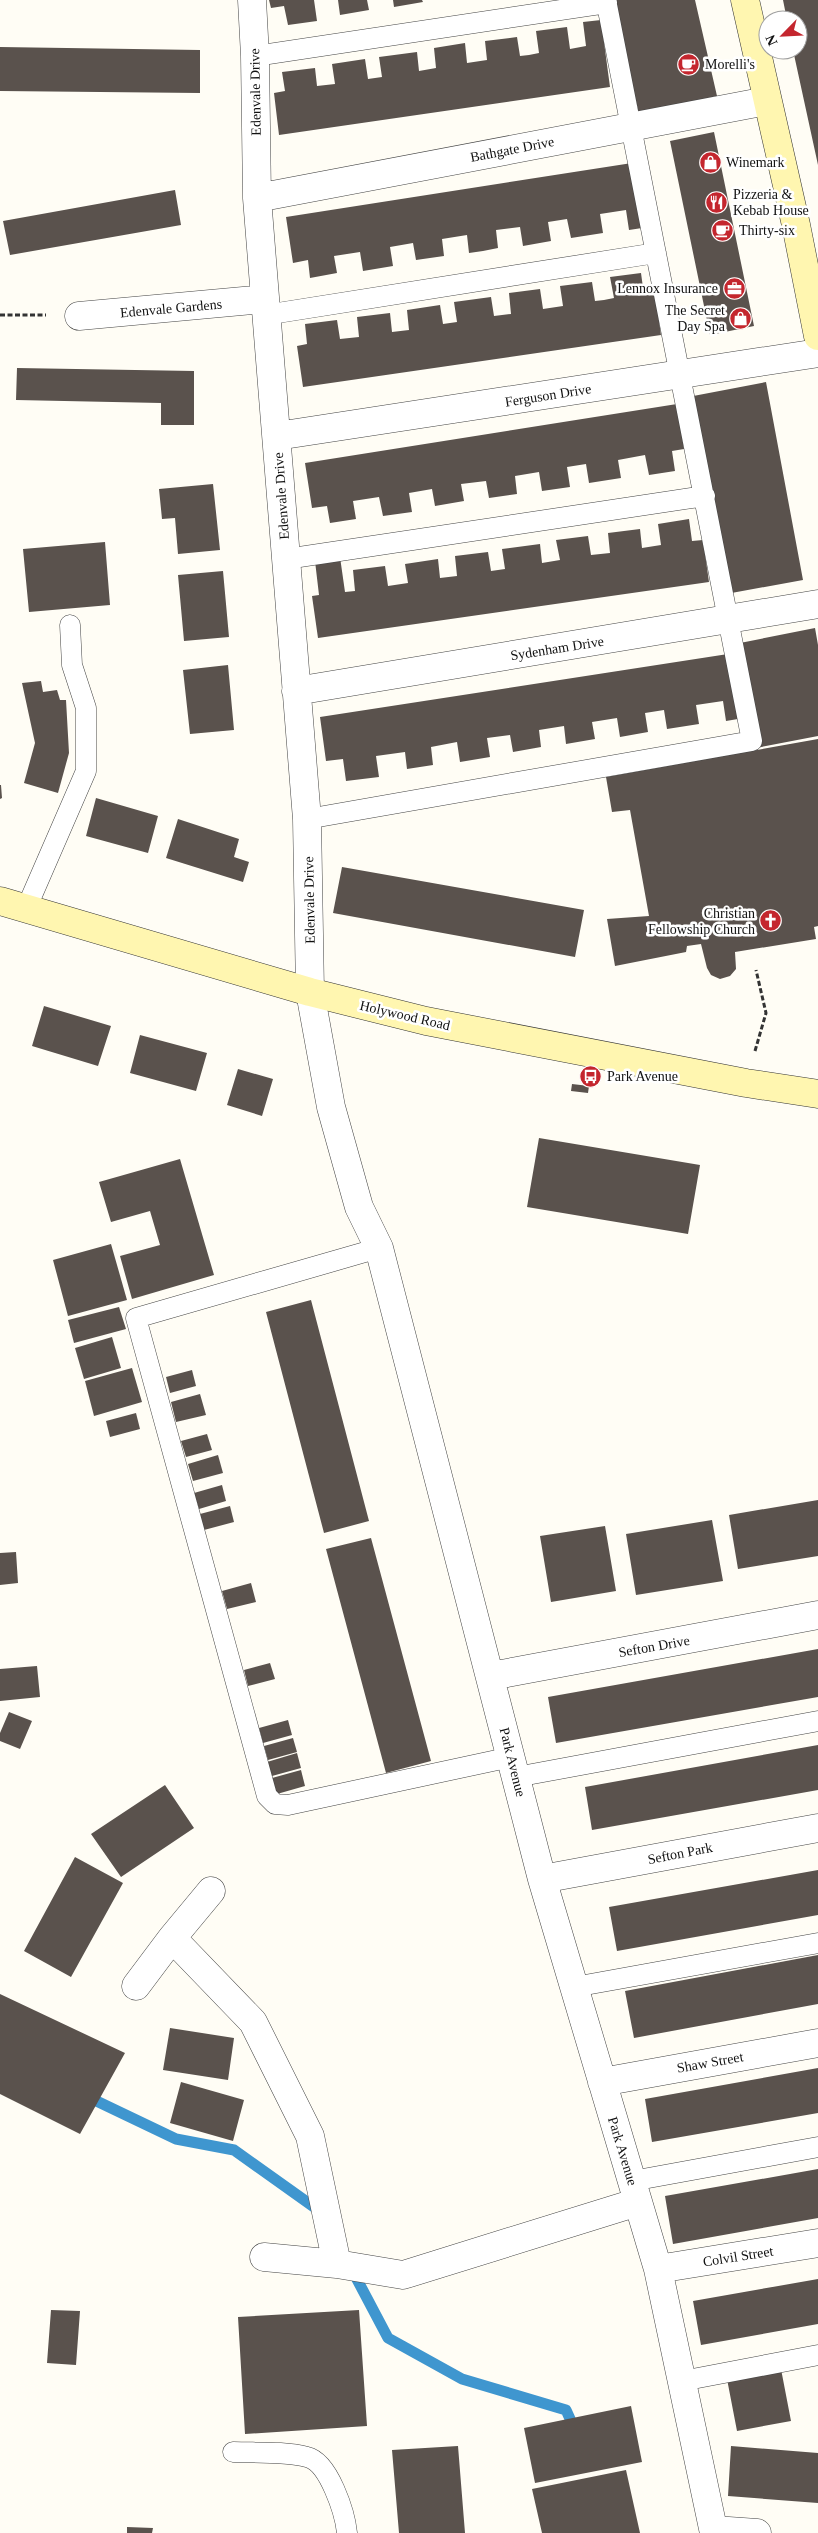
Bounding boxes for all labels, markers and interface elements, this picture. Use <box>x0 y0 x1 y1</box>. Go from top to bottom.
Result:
north arrow <box>758 10 808 60</box>
text: N <box>763 32 780 48</box>
street label: Edenvale Drive <box>247 48 264 136</box>
cafe icon: Morelli's <box>677 52 701 76</box>
place label: Morelli's <box>705 57 755 72</box>
street label: Bathgate Drive <box>469 134 555 165</box>
shop icon: Winemark <box>698 150 722 174</box>
place label: Winemark <box>726 155 785 170</box>
place label: Pizzeria & Kebab House <box>733 187 809 218</box>
restaurant icon: Pizzeria & Kebab House <box>705 190 729 214</box>
cafe icon: Thirty-six <box>711 218 735 242</box>
place label: Thirty-six <box>739 223 795 238</box>
office icon: Lennox Insurance <box>722 276 746 300</box>
place label: Lennox Insurance <box>617 281 718 296</box>
street label: Edenvale Gardens <box>119 297 223 320</box>
place label: The Secret Day Spa <box>665 303 726 334</box>
shop icon: The Secret Day Spa <box>729 306 753 330</box>
street label: Ferguson Drive <box>504 381 592 410</box>
street label: Edenvale Drive <box>271 452 292 540</box>
street label: Sydenham Drive <box>509 634 605 663</box>
street label: Edenvale Drive <box>301 856 318 944</box>
place label: Christian Fellowship Church <box>648 906 755 937</box>
church icon: Christian Fellowship Church <box>759 909 783 933</box>
street label: Holywood Road <box>358 998 451 1033</box>
bus stop icon: Park Avenue <box>579 1064 603 1088</box>
place label: Park Avenue <box>607 1069 678 1084</box>
street label: Sefton Drive <box>617 1633 691 1660</box>
street label: Park Avenue <box>497 1726 528 1798</box>
street label: Sefton Park <box>646 1840 714 1867</box>
street label: Shaw Street <box>676 2049 745 2076</box>
street label: Park Avenue <box>605 2115 640 2187</box>
street label: Colvil Street <box>702 2244 774 2269</box>

